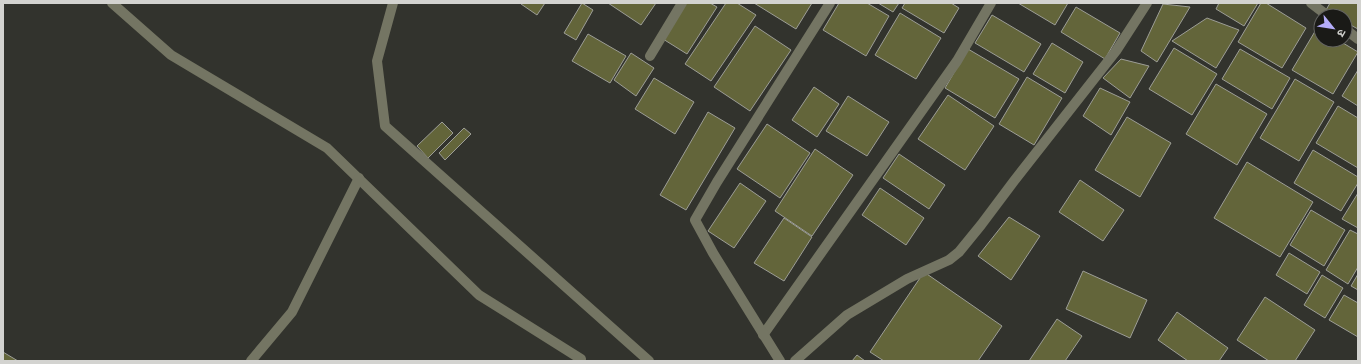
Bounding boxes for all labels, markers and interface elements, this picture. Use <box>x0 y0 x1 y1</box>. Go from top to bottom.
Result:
north arrow <box>1313 8 1353 48</box>
text: उ <box>1334 27 1348 39</box>

